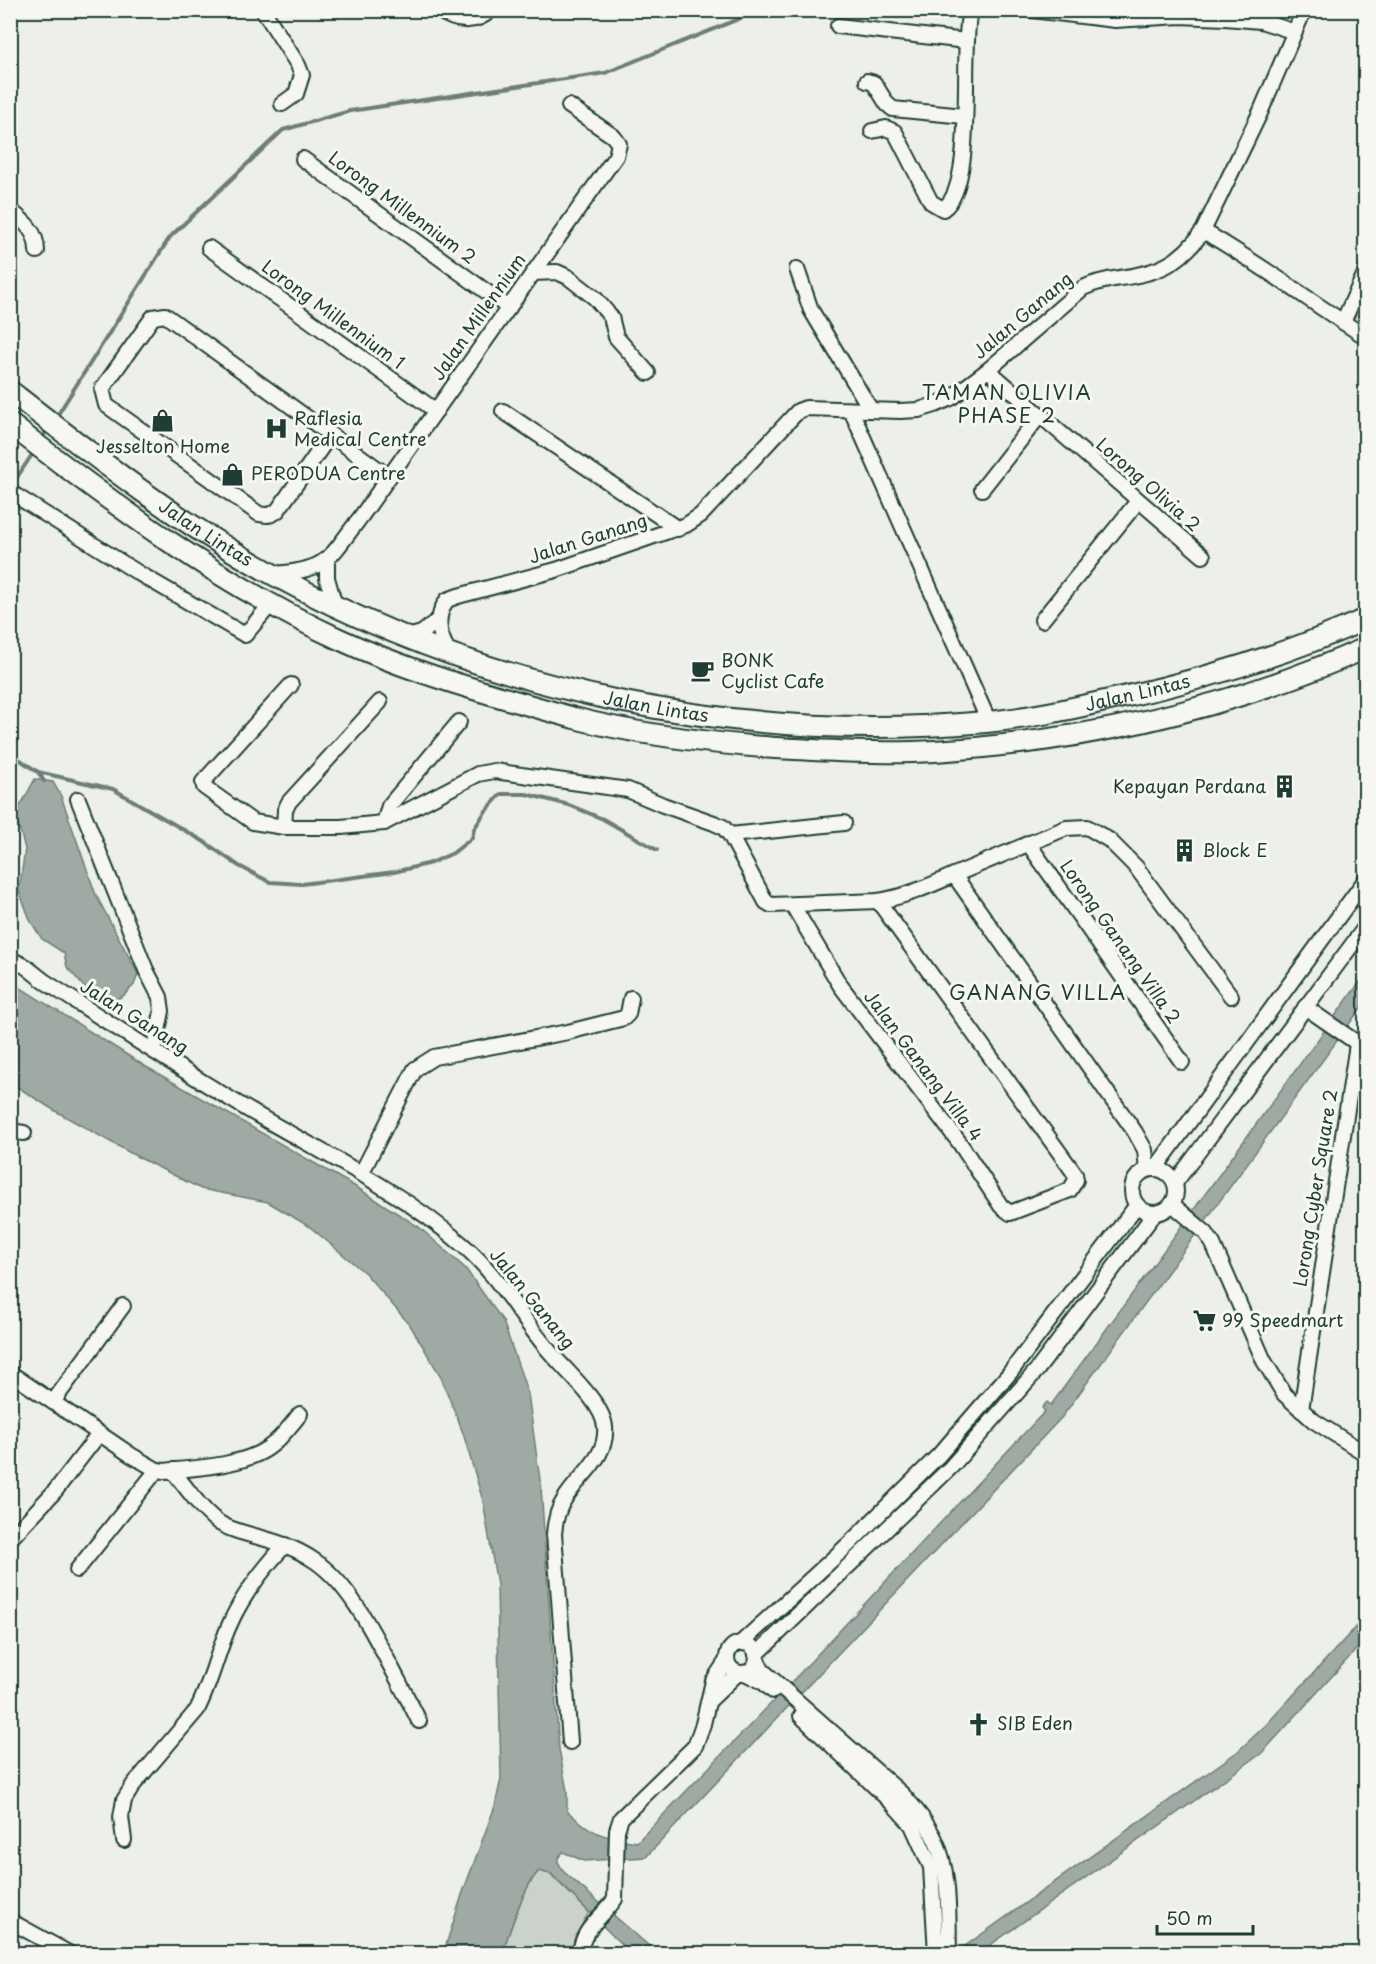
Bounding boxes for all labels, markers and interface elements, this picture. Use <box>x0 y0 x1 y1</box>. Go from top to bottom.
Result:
street label: Lorong Millennium 2 <box>323 144 482 270</box>
street label: Jalan Millennium <box>424 247 532 385</box>
street label: Lorong Millennium 1 <box>257 253 411 375</box>
street label: Jalan Ganang <box>966 265 1078 365</box>
district label: TAMAN OLIVIA PHASE 2 <box>922 377 1092 430</box>
place label: Raflesia Medical Centre <box>294 404 427 452</box>
shop icon: Jesselton Home <box>150 408 176 434</box>
hospital icon: Raflesia Medical Centre <box>263 416 289 442</box>
street label: Lorong Olivia 2 <box>1091 431 1207 537</box>
place label: Jesselton Home <box>96 432 230 459</box>
place label: PERODUA Centre <box>251 459 405 486</box>
shop icon: PERODUA Centre <box>220 461 246 487</box>
street label: Jalan Lintas <box>154 492 258 572</box>
street label: Jalan Ganang <box>525 506 650 569</box>
place label: BONK Cyclist Cafe <box>721 646 824 694</box>
cafe icon: BONK Cyclist Cafe <box>690 658 716 684</box>
street label: Jalan Lintas <box>1082 666 1193 717</box>
street label: Jalan Lintas <box>601 683 710 728</box>
place label: Kepayan Perdana <box>1113 772 1266 799</box>
building icon: Kepayan Perdana <box>1271 774 1297 800</box>
place label: Block E <box>1202 836 1267 863</box>
building icon: Block E <box>1171 838 1197 864</box>
street label: Lorong Ganang Villa 2 <box>1054 854 1188 1029</box>
street label: Jalan Ganang <box>75 972 194 1060</box>
district label: GANANG VILLA <box>949 977 1127 1007</box>
street label: Jalan Ganang Villa 4 <box>858 984 990 1146</box>
street label: Lorong Cyber Square 2 <box>1286 1087 1343 1288</box>
street label: Jalan Ganang <box>484 1242 582 1354</box>
place label: 99 Speedmart <box>1222 1306 1343 1333</box>
supermarket icon: 99 Speedmart <box>1191 1308 1217 1334</box>
place label: SIB Eden <box>997 1709 1073 1736</box>
church icon: SIB Eden <box>966 1711 992 1737</box>
scale bar <box>1157 1898 1253 1936</box>
text: 50 m <box>1166 1904 1213 1931</box>

